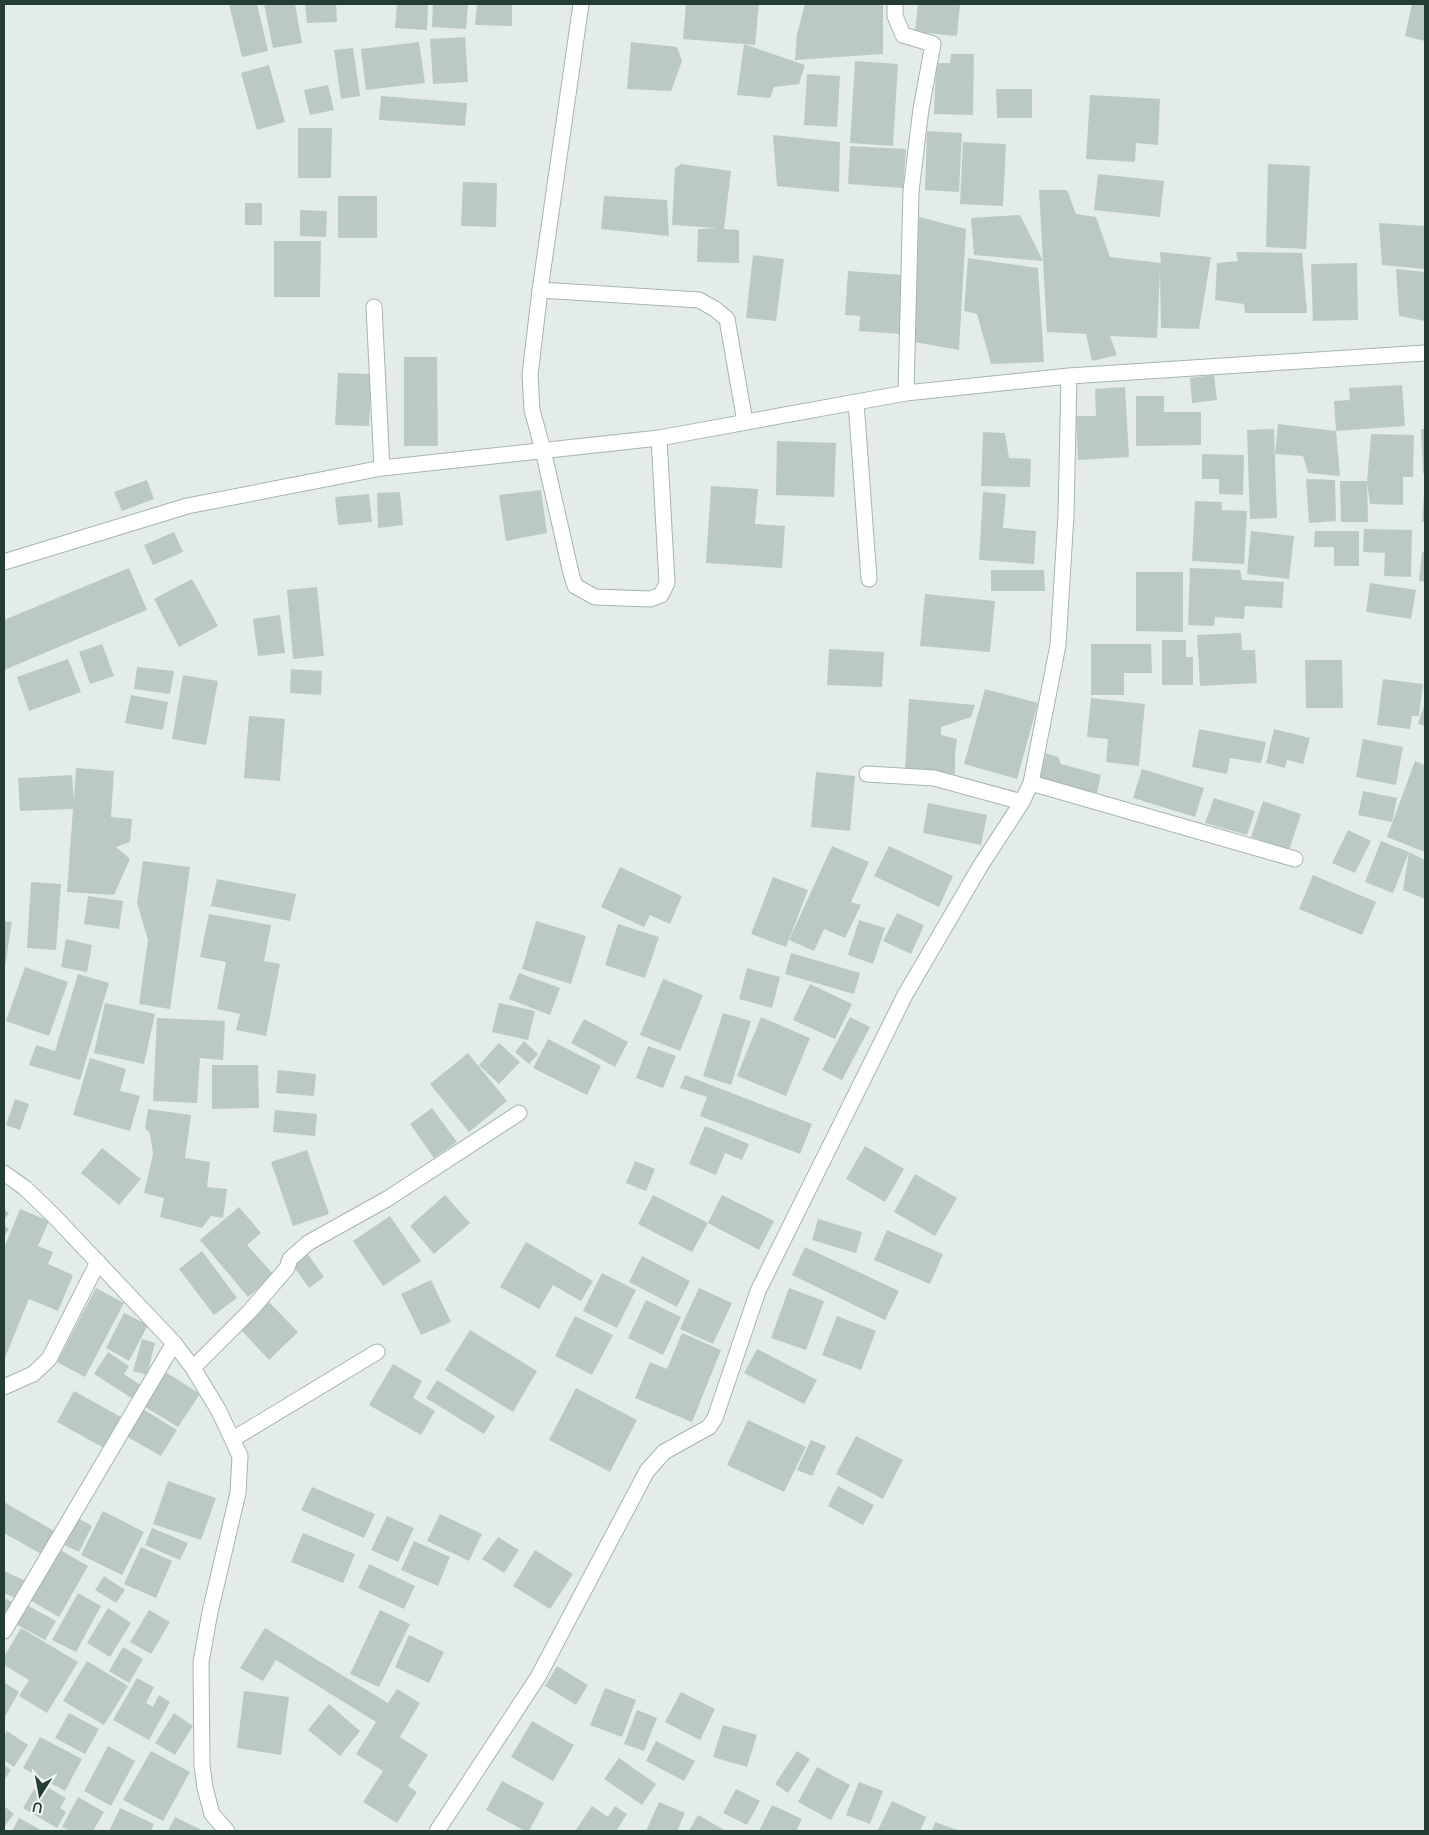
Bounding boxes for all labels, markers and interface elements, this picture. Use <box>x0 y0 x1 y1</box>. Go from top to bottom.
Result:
north arrow <box>15 1770 65 1820</box>
text: U <box>31 1798 44 1818</box>

